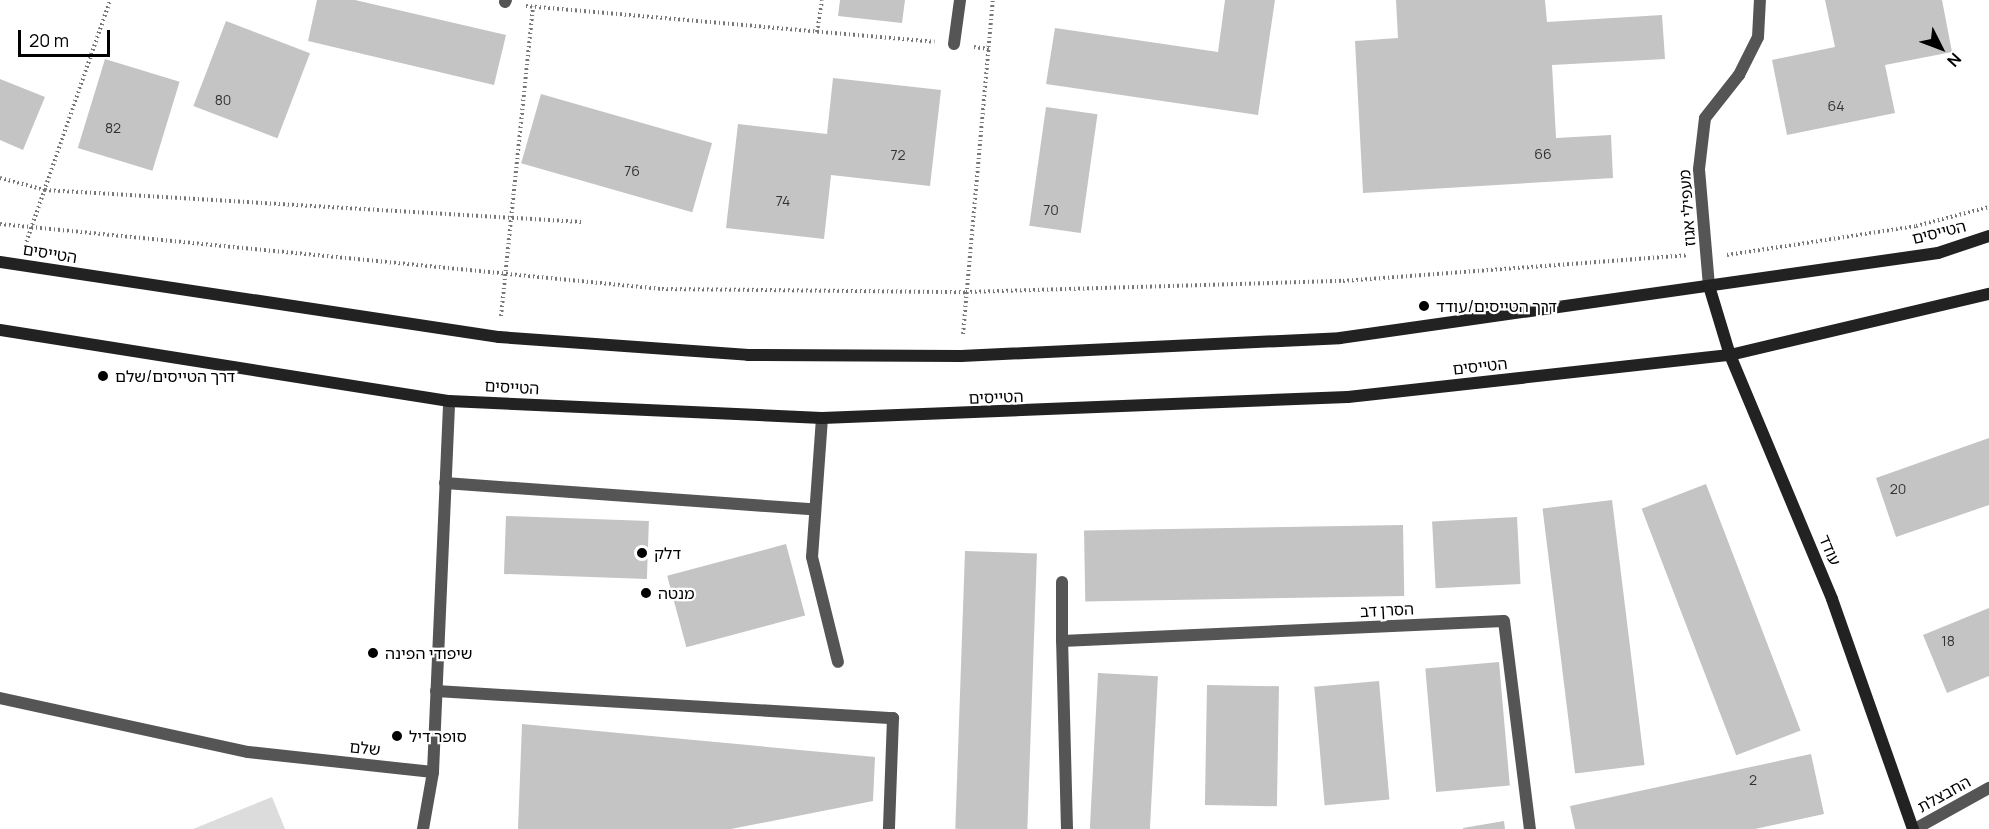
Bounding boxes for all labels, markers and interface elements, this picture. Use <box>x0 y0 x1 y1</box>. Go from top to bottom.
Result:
scale bar <box>21 18 112 56</box>
north arrow <box>1911 18 1971 78</box>
text: 20 m <box>29 28 69 52</box>
text: N <box>1942 48 1966 72</box>
house number: 80 <box>215 92 231 108</box>
house number: 64 <box>1828 98 1844 114</box>
house number: 82 <box>105 120 121 136</box>
house number: 66 <box>1534 146 1552 162</box>
house number: 72 <box>890 147 906 163</box>
house number: 76 <box>624 163 640 179</box>
street label: מעפילי אגוז <box>1675 169 1699 247</box>
house number: 74 <box>776 193 790 209</box>
house number: 70 <box>1043 202 1059 218</box>
street label: הטייסים <box>1910 216 1968 248</box>
street label: הטייסים <box>21 239 79 267</box>
place label: דרך הטייסים/עודד <box>1436 296 1557 316</box>
marker: דרך הטייסים/עודד <box>1417 299 1431 313</box>
street label: הטייסים <box>1452 354 1508 378</box>
place label: דרך הטייסים/שלם <box>115 366 235 386</box>
marker: דרך הטייסים/שלם <box>96 369 110 383</box>
street label: הטייסים <box>484 376 540 398</box>
street label: הטייסים <box>968 386 1024 408</box>
house number: 20 <box>1890 481 1906 497</box>
street label: עודד <box>1815 532 1845 568</box>
place label: דלק <box>654 543 681 563</box>
marker: דלק <box>635 546 649 560</box>
place label: מנטה <box>658 583 695 603</box>
marker: מנטה <box>639 586 653 600</box>
street label: הסרן דב <box>1359 599 1415 621</box>
house number: 18 <box>1941 633 1955 649</box>
place label: שיפודי הפינה <box>385 643 473 663</box>
marker: שיפודי הפינה <box>366 646 380 660</box>
place label: סופר דיל <box>409 726 467 746</box>
marker: סופר דיל <box>390 729 404 743</box>
street label: שלם <box>349 737 381 759</box>
house number: 2 <box>1749 772 1757 788</box>
street label: החבצלת <box>1914 772 1974 816</box>

